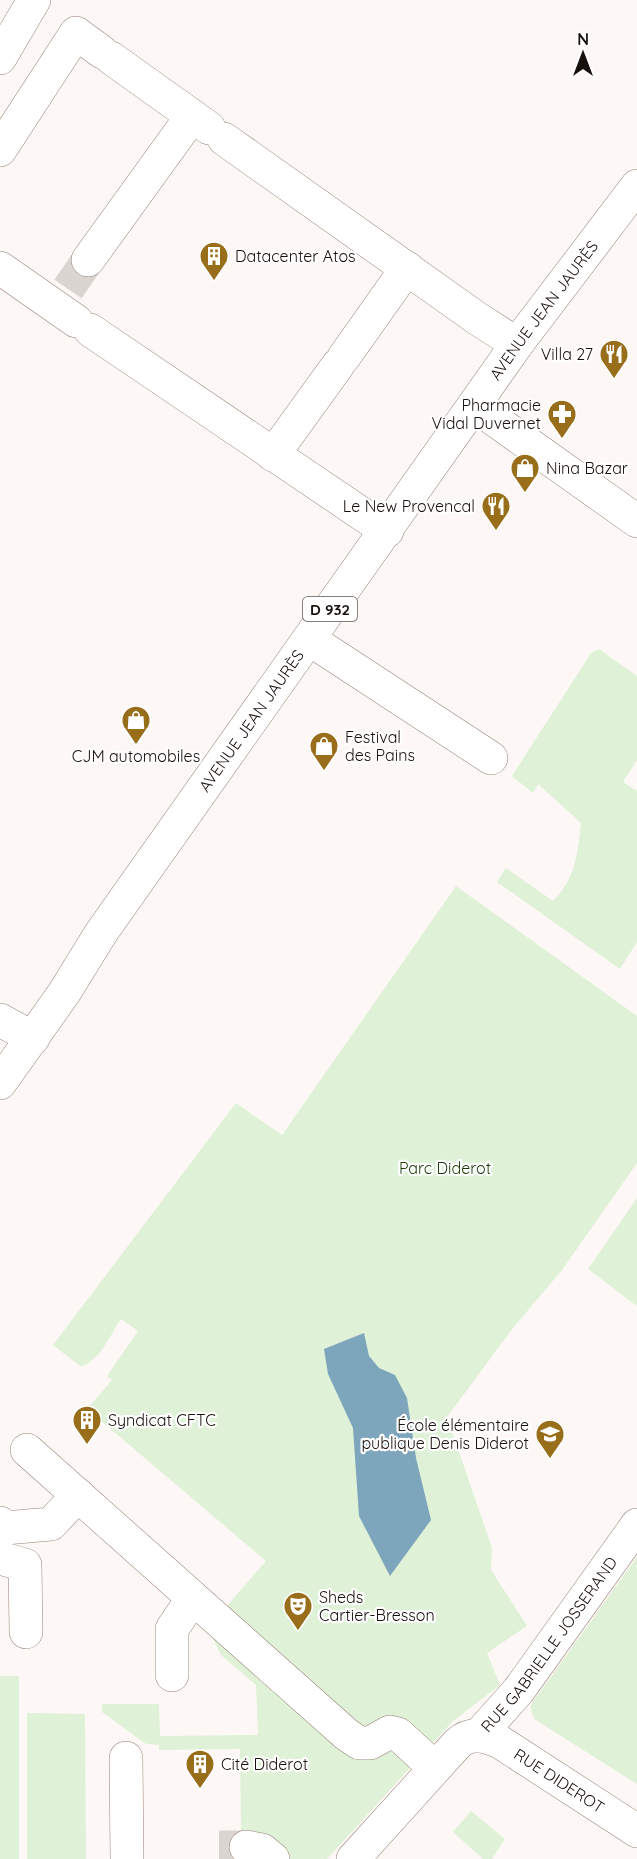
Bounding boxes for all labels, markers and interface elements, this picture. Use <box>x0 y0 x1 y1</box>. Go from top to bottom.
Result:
north arrow <box>553 24 613 84</box>
text: N <box>577 29 589 49</box>
street label: AVENUE JEAN JAURÈS <box>485 236 602 384</box>
building icon: Datacenter Atos <box>198 240 230 282</box>
place label: Datacenter Atos <box>235 246 356 266</box>
restaurant icon: Villa 27 <box>598 338 630 380</box>
place label: Villa 27 <box>541 344 593 364</box>
place label: Pharmacie Vidal Duvernet <box>432 395 541 433</box>
pharmacy icon: Pharmacie Vidal Duvernet <box>546 398 578 440</box>
shop icon: Nina Bazar <box>509 452 541 494</box>
place label: Nina Bazar <box>546 458 628 478</box>
restaurant icon: Le New Provencal <box>480 490 512 532</box>
place label: Le New Provencal <box>343 496 475 516</box>
road number: D 932 <box>303 597 357 621</box>
street label: AVENUE JEAN JAURÈS <box>194 646 308 795</box>
shop icon: CJM automobiles <box>120 704 152 746</box>
place label: Festival des Pains <box>345 727 415 765</box>
shop icon: Festival des Pains <box>308 730 340 772</box>
place label: CJM automobiles <box>72 746 200 766</box>
park label: Parc Diderot <box>399 1158 491 1178</box>
building icon: Syndicat CFTC <box>71 1404 103 1446</box>
place label: Syndicat CFTC <box>108 1410 216 1430</box>
place label: École élémentaire publique Denis Diderot <box>361 1415 529 1453</box>
school or university icon: École élémentaire publique Denis Diderot <box>534 1418 566 1460</box>
street label: RUE GABRIELLE JOSSERAND <box>476 1553 621 1736</box>
place label: Sheds Cartier-Bresson <box>319 1587 435 1625</box>
theatre icon: Sheds Cartier-Bresson <box>282 1590 314 1632</box>
street label: RUE DIDEROT <box>510 1744 609 1817</box>
building icon: Cité Diderot <box>184 1748 216 1790</box>
place label: Cité Diderot <box>221 1754 308 1774</box>

